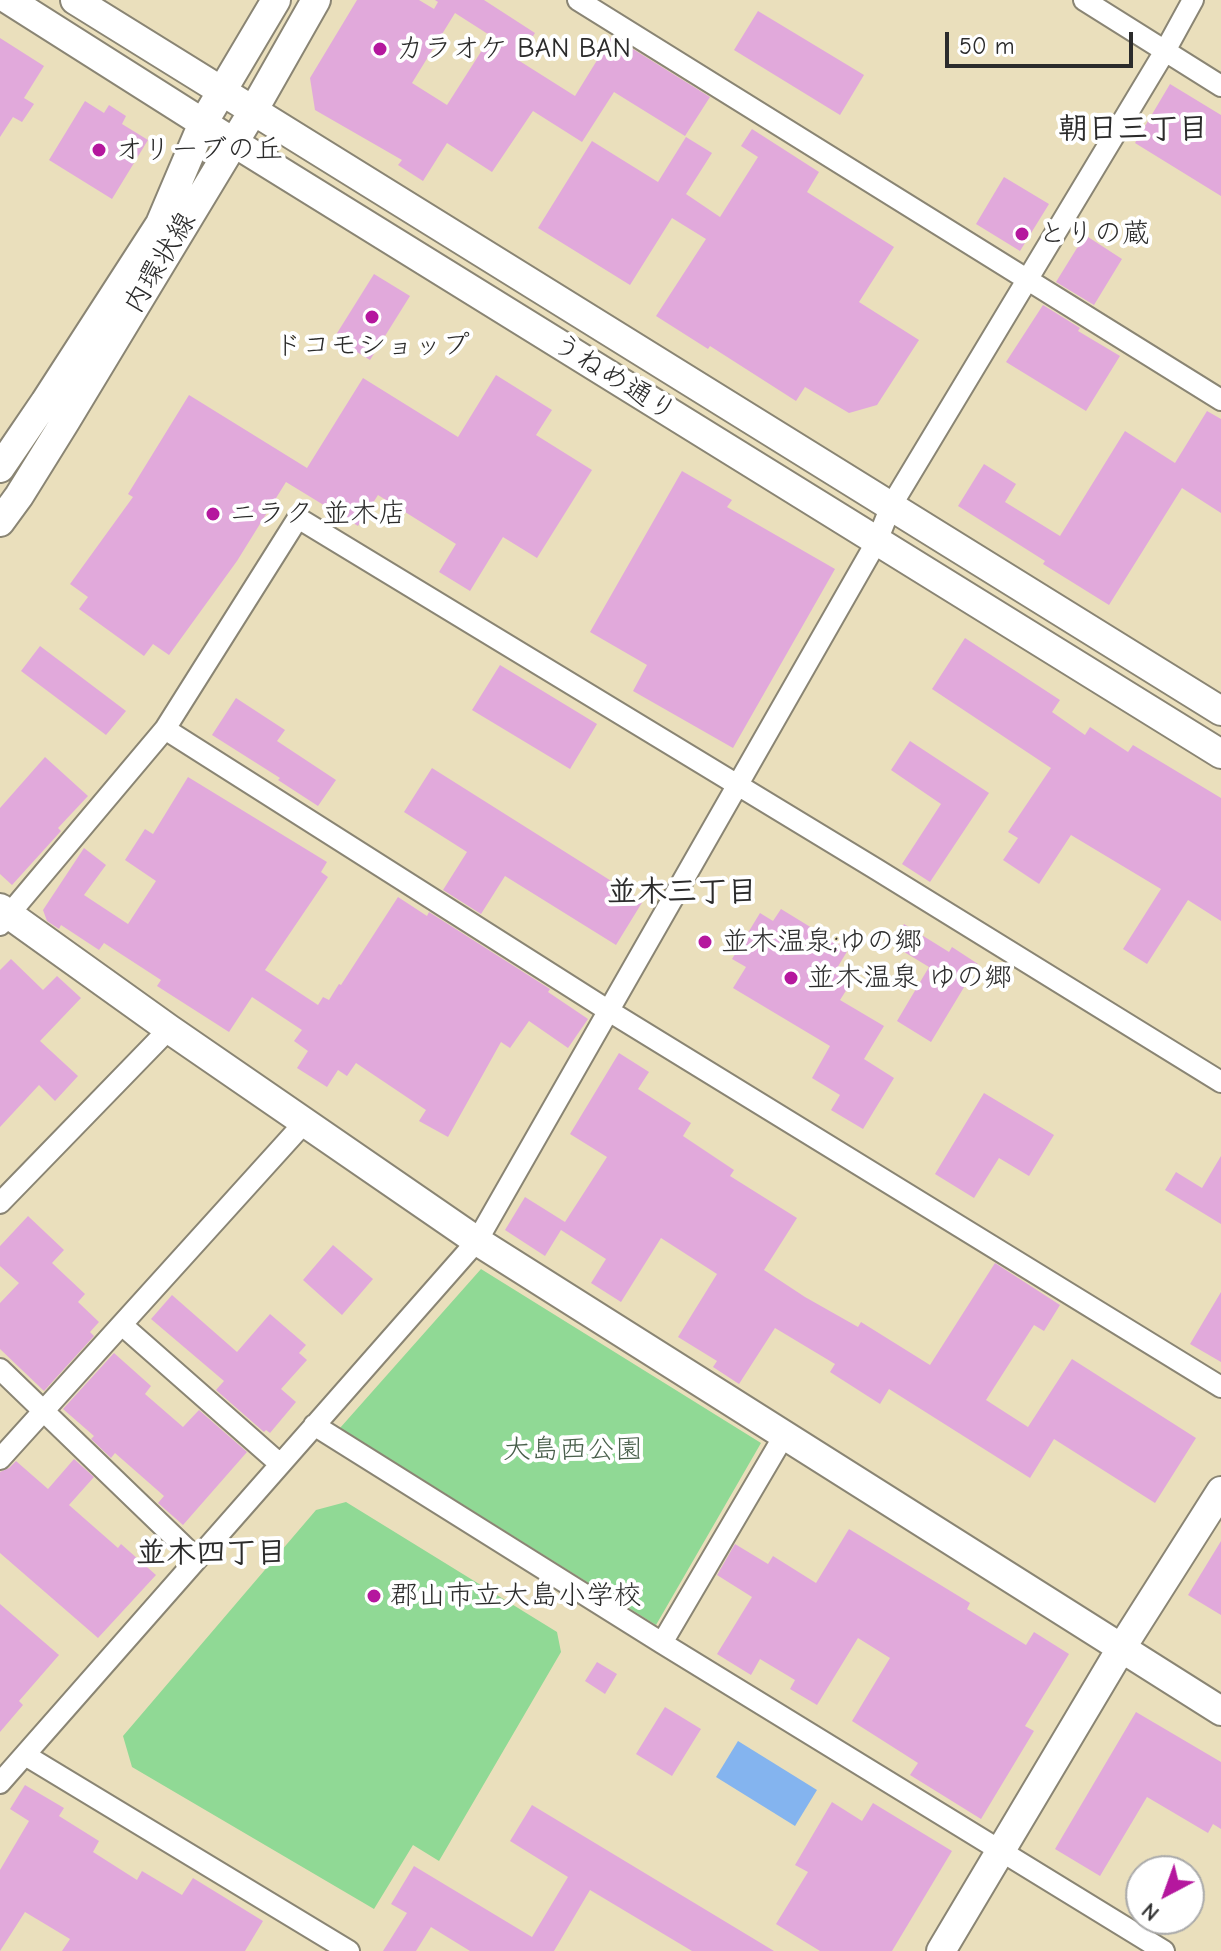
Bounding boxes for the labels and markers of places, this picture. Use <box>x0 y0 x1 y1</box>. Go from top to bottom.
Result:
place label: カラオケ BAN BAN <box>396 32 631 66</box>
marker: カラオケ BAN BAN <box>371 40 389 58</box>
place label: オリーブの丘 <box>115 133 283 167</box>
marker: オリーブの丘 <box>90 141 108 159</box>
place label: とりの蔵 <box>1038 217 1150 251</box>
marker: とりの蔵 <box>1013 225 1031 243</box>
marker: ドコモショップ <box>363 308 381 326</box>
place label: ドコモショップ <box>274 329 470 363</box>
place label: ニラク 並木店 <box>229 497 406 531</box>
marker: ニラク 並木店 <box>204 505 222 523</box>
place label: 並木温泉;ゆの郷 <box>721 925 923 959</box>
marker: 並木温泉;ゆの郷 <box>696 933 714 951</box>
place label: 並木温泉 ゆの郷 <box>807 961 1012 995</box>
marker: 並木温泉 ゆの郷 <box>782 969 800 987</box>
place label: 郡山市立大島小学校 <box>390 1579 642 1613</box>
marker: 郡山市立大島小学校 <box>365 1587 383 1605</box>

